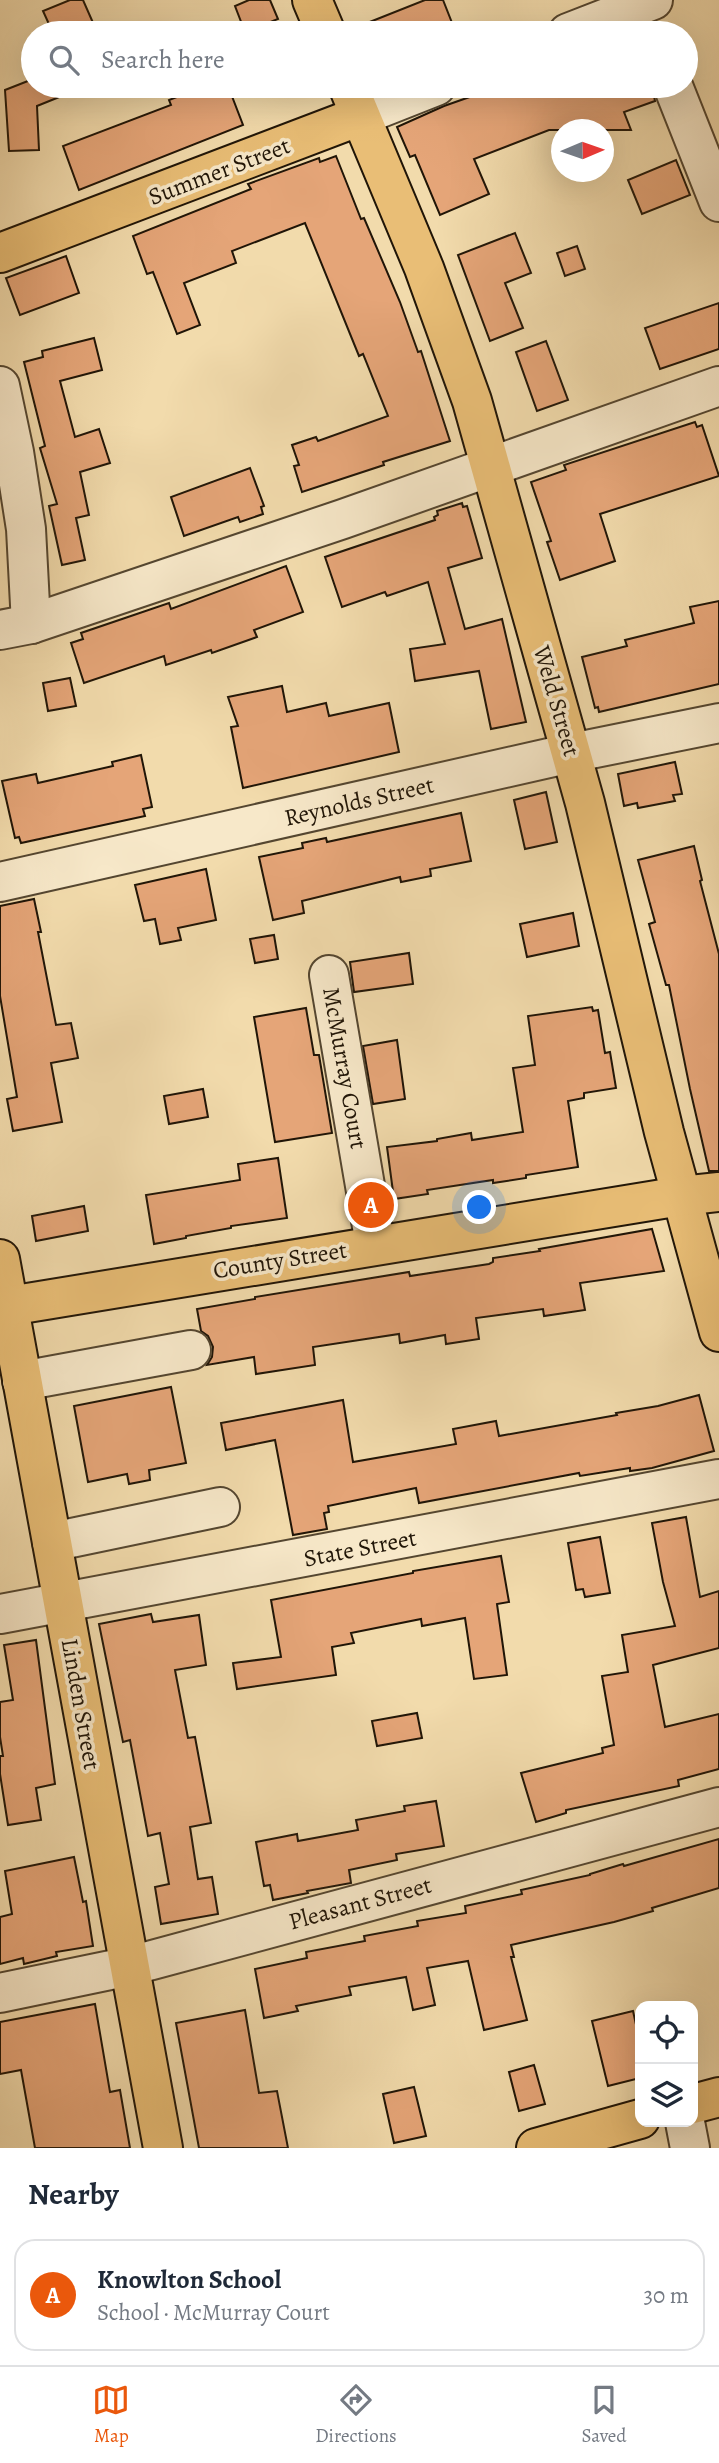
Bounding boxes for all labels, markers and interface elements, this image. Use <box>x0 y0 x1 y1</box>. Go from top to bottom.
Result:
search box <box>21 21 698 98</box>
icon: search <box>45 41 83 79</box>
text: Search here <box>101 42 225 77</box>
north arrow <box>551 119 614 182</box>
street label: Summer Street <box>144 129 295 213</box>
street label: Weld Street <box>526 641 588 760</box>
street label: Reynolds Street <box>281 768 437 834</box>
street label: McMurray Court <box>315 985 375 1151</box>
pin: A <box>348 1179 394 1231</box>
your location <box>462 1190 496 1224</box>
street label: County Street <box>211 1234 349 1286</box>
street label: State Street <box>301 1521 419 1575</box>
street label: Linden Street <box>54 1636 108 1772</box>
street label: Pleasant Street <box>285 1869 435 1937</box>
map controls <box>635 2001 698 2127</box>
button: locate <box>635 2001 698 2064</box>
button: layers <box>635 2064 698 2127</box>
text: Nearby <box>28 2174 119 2214</box>
text: Knowlton School <box>97 2262 281 2297</box>
text: A <box>46 2280 60 2311</box>
text: 30 m <box>643 2280 689 2311</box>
text: School · McMurray Court <box>97 2297 330 2328</box>
tab: Map <box>92 2381 130 2449</box>
tab: Directions <box>315 2381 397 2449</box>
tab: Saved <box>582 2381 627 2449</box>

